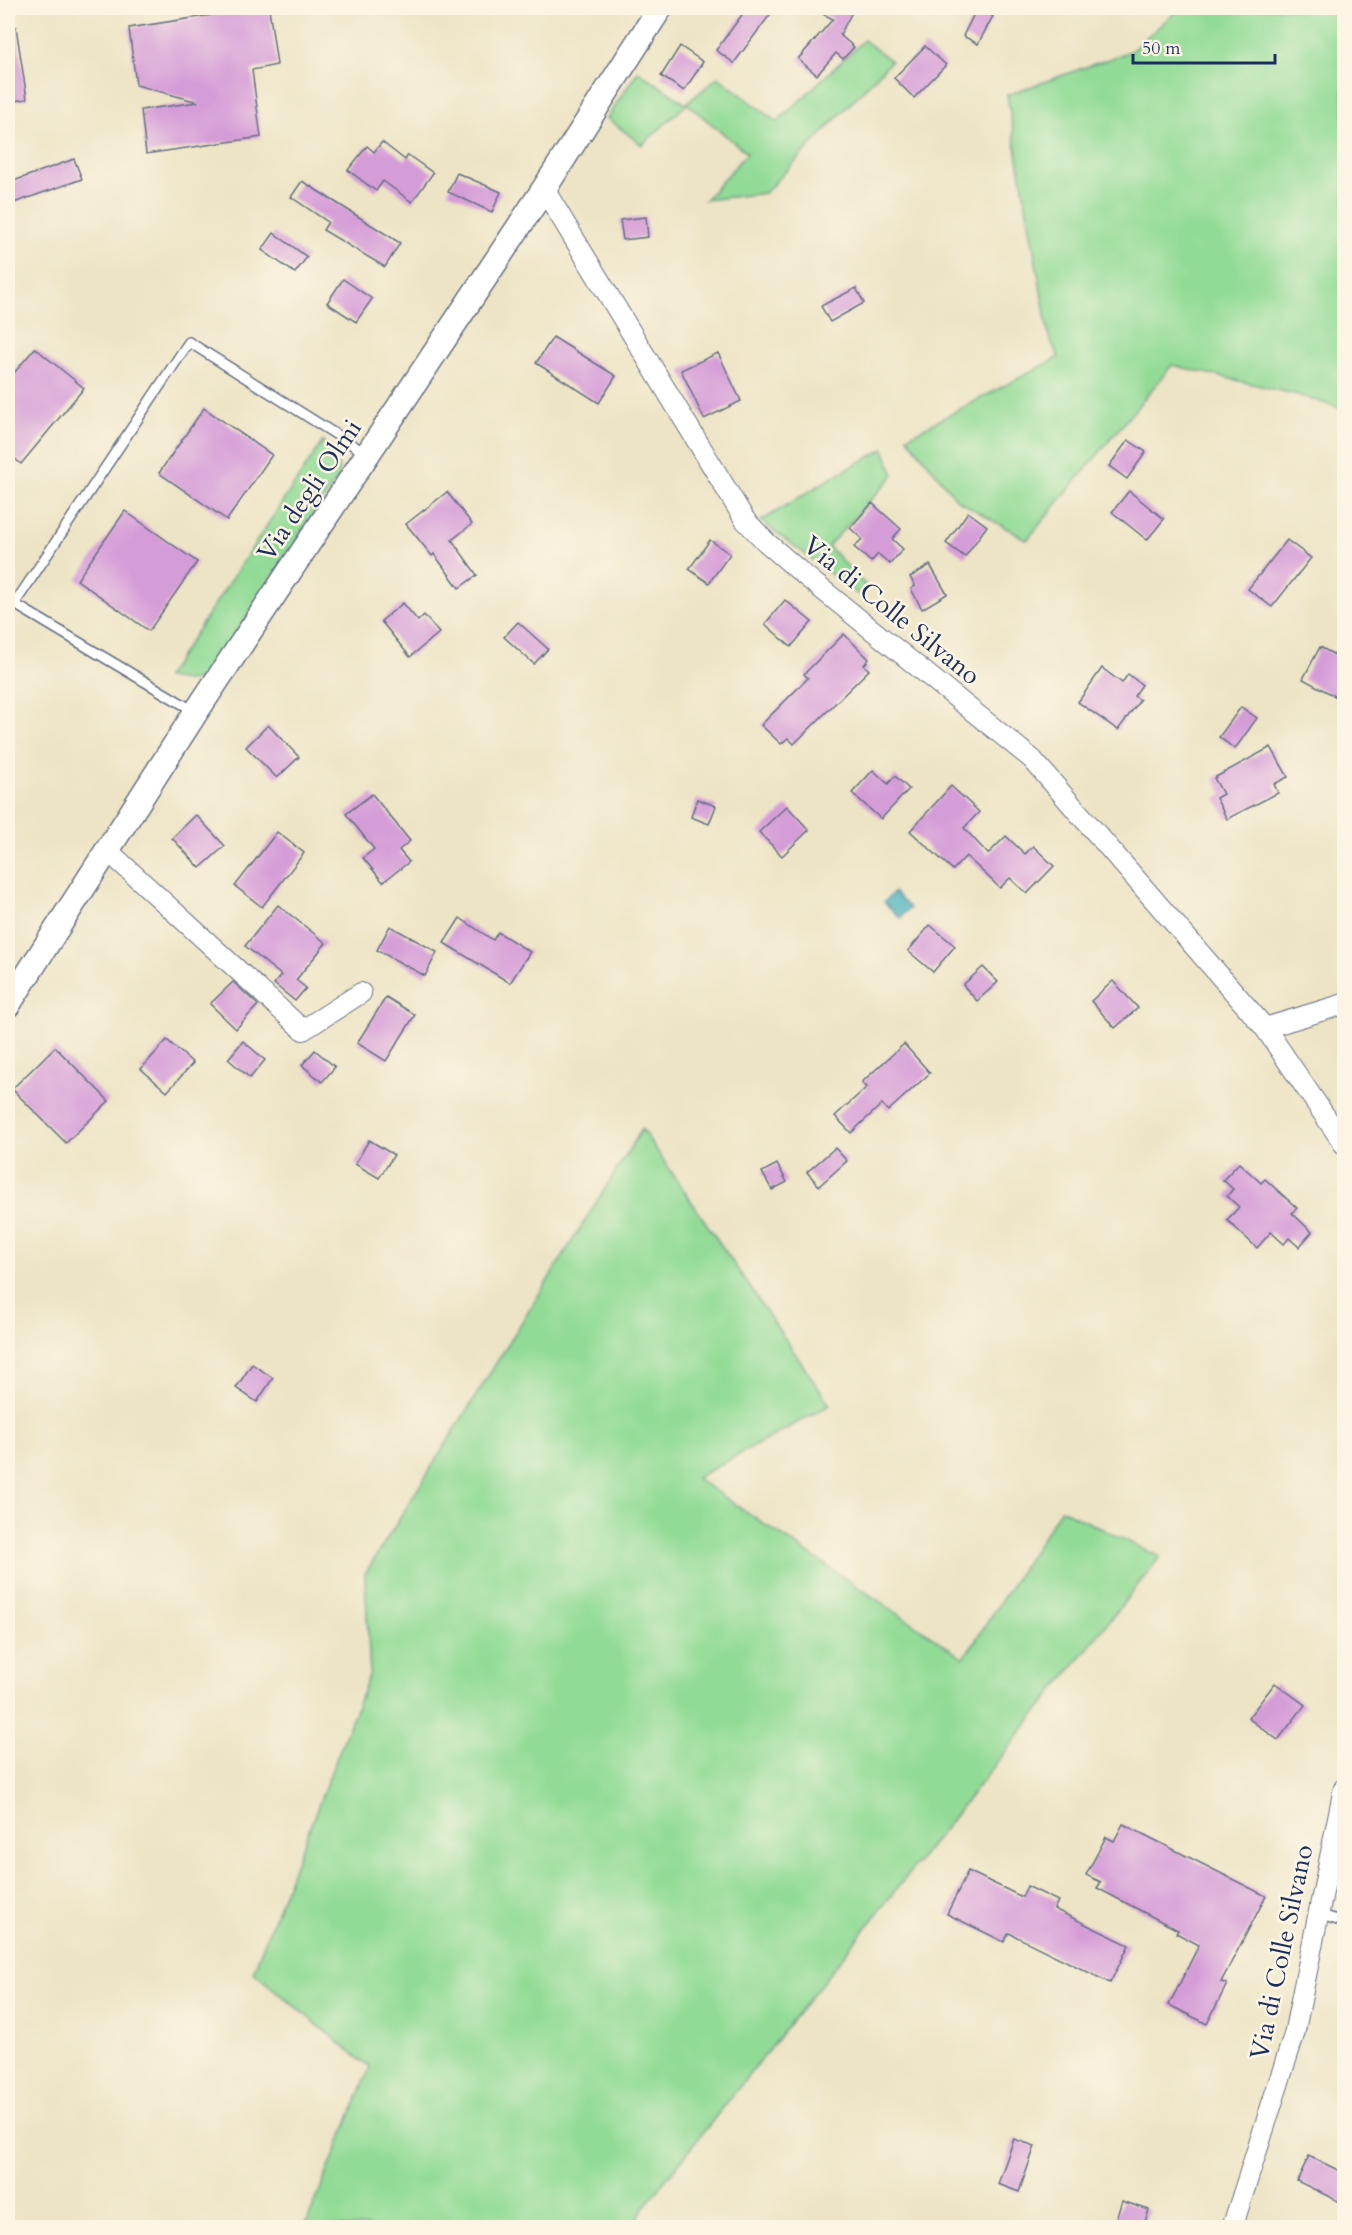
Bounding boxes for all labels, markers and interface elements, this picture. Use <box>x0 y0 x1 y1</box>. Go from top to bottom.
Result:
scale bar <box>1133 27 1276 65</box>
text: 50 m <box>1142 36 1181 61</box>
street label: Via degli Olmi <box>249 412 370 568</box>
street label: Via di Colle Silvano <box>796 528 988 693</box>
street label: Via di Colle Silvano <box>1242 1841 1321 2063</box>

